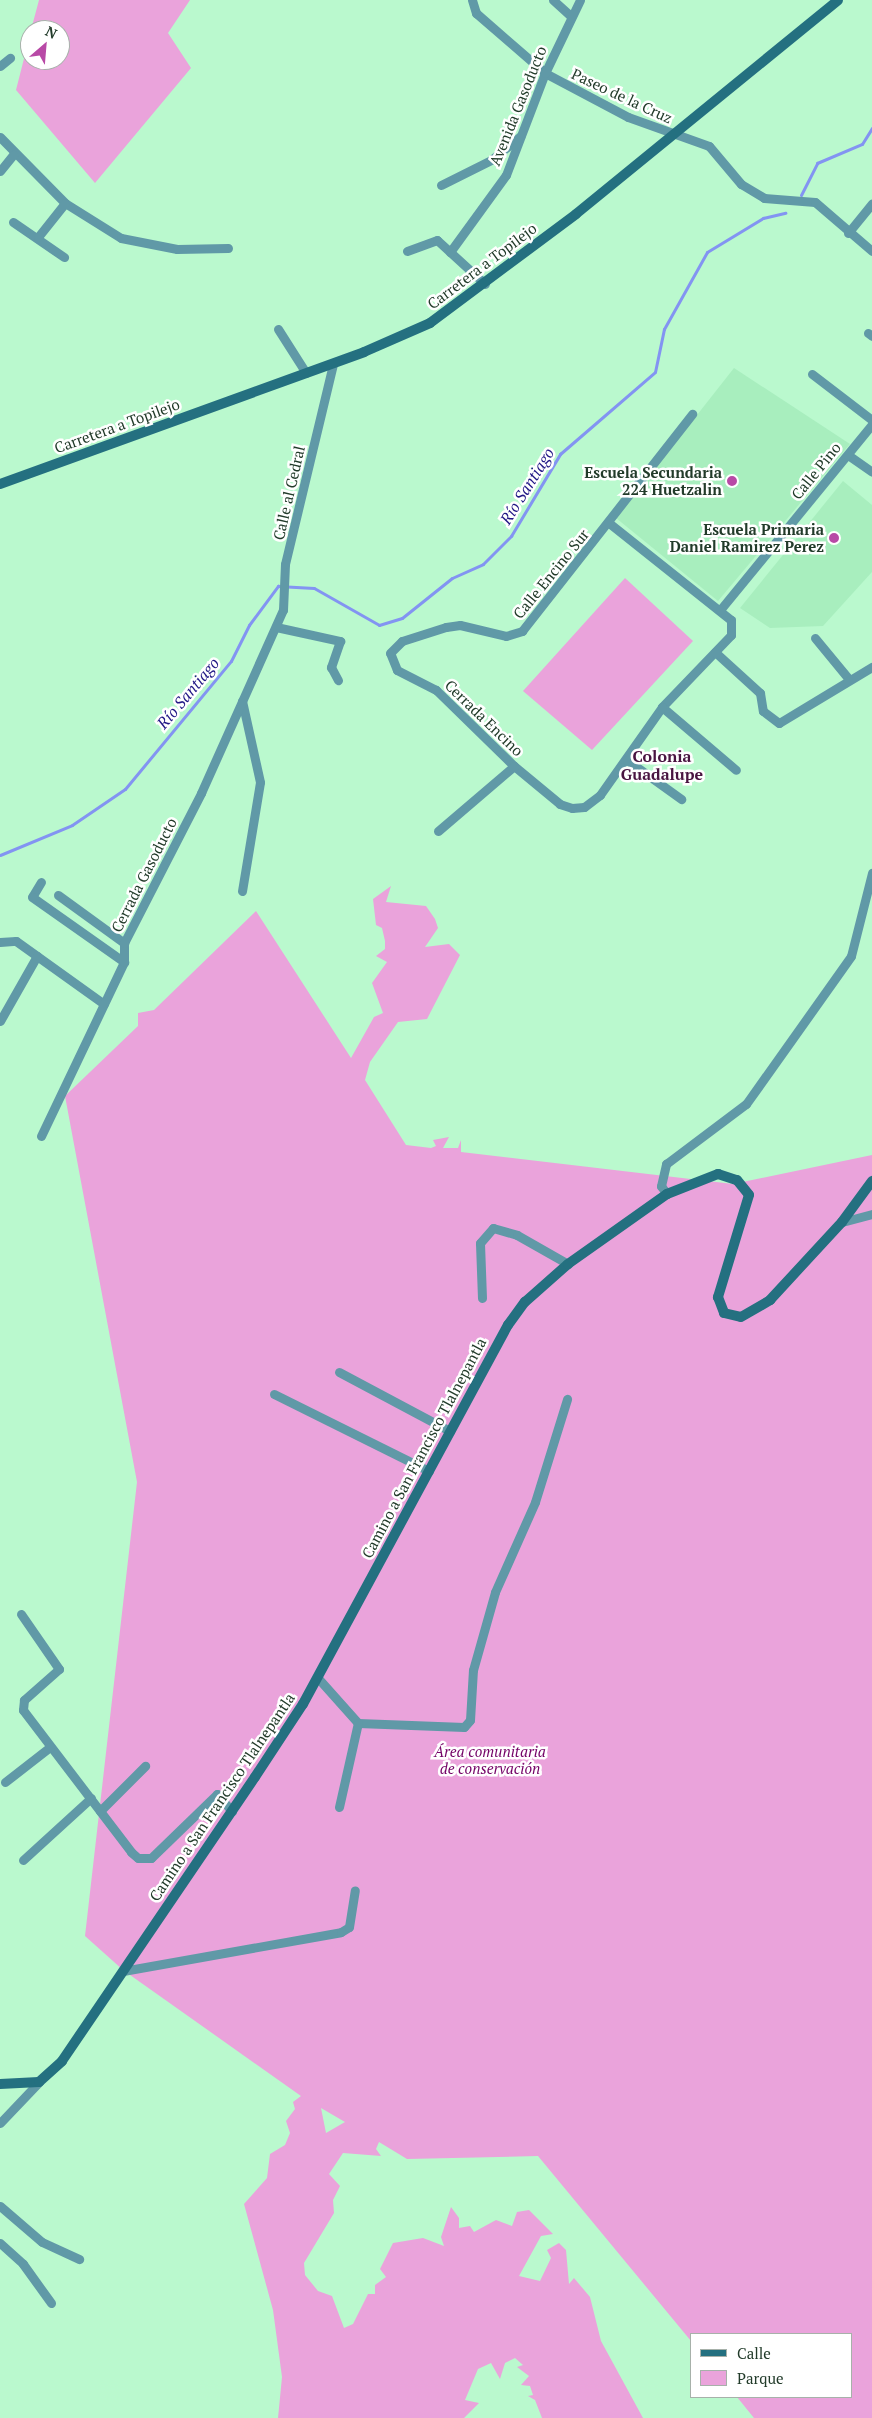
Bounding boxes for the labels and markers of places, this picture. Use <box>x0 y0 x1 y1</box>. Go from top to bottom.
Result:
place label: Escuela Secundaria 224 Huetzalin <box>584 463 722 498</box>
marker: Escuela Secundaria 224 Huetzalin <box>726 475 738 487</box>
place label: Escuela Primaria Daniel Ramirez Perez <box>670 520 824 555</box>
marker: Escuela Primaria Daniel Ramirez Perez <box>828 532 840 544</box>

